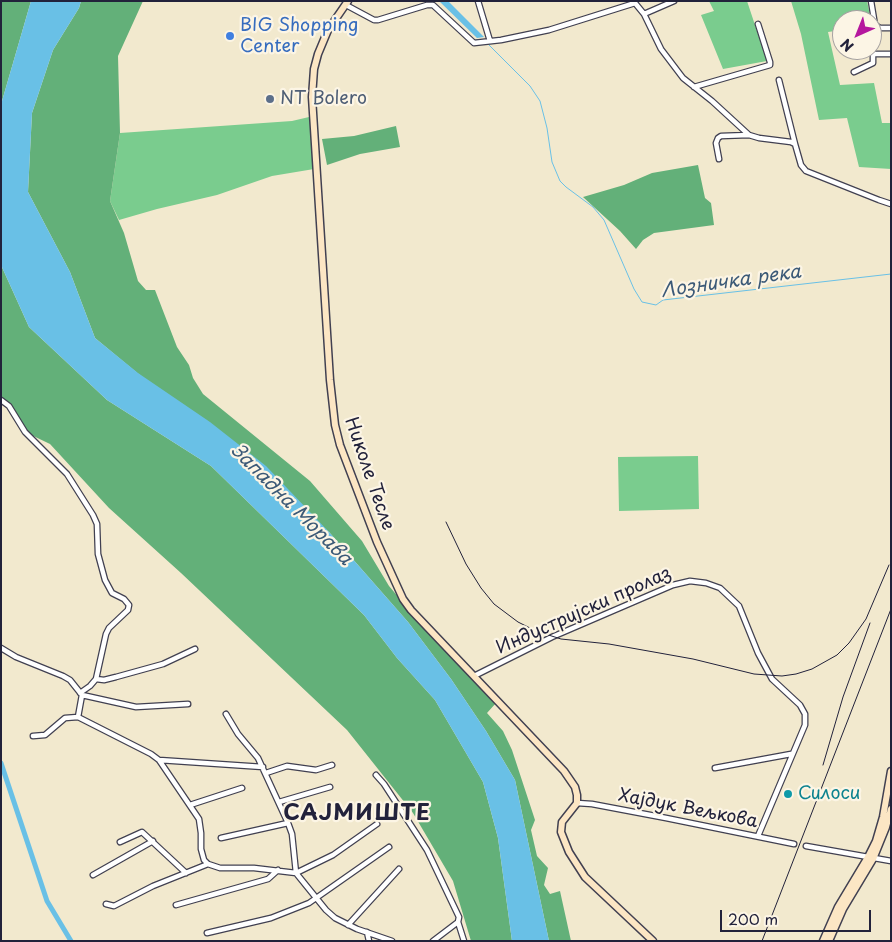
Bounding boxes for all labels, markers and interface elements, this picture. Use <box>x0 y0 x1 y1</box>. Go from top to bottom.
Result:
north arrow <box>832 10 882 60</box>
place label: BIG Shopping Center <box>240 15 358 58</box>
marker: BIG Shopping Center <box>224 30 236 42</box>
text: N <box>836 34 858 57</box>
place label: NT Bolero <box>280 88 367 110</box>
marker: NT Bolero <box>264 93 276 105</box>
water label: Лозничка река <box>660 261 802 303</box>
street label: Николе Тесле <box>340 415 398 533</box>
water label: Западна Морава <box>226 440 356 570</box>
street label: Индустријски пролаз <box>493 563 675 659</box>
place label: Силоси <box>798 783 860 805</box>
street label: Хајдук Вељкова <box>616 785 760 833</box>
marker: Силоси <box>782 788 794 800</box>
district label: САЈМИШТЕ <box>283 801 431 827</box>
scale bar <box>722 900 873 932</box>
text: 200 m <box>728 907 778 930</box>

